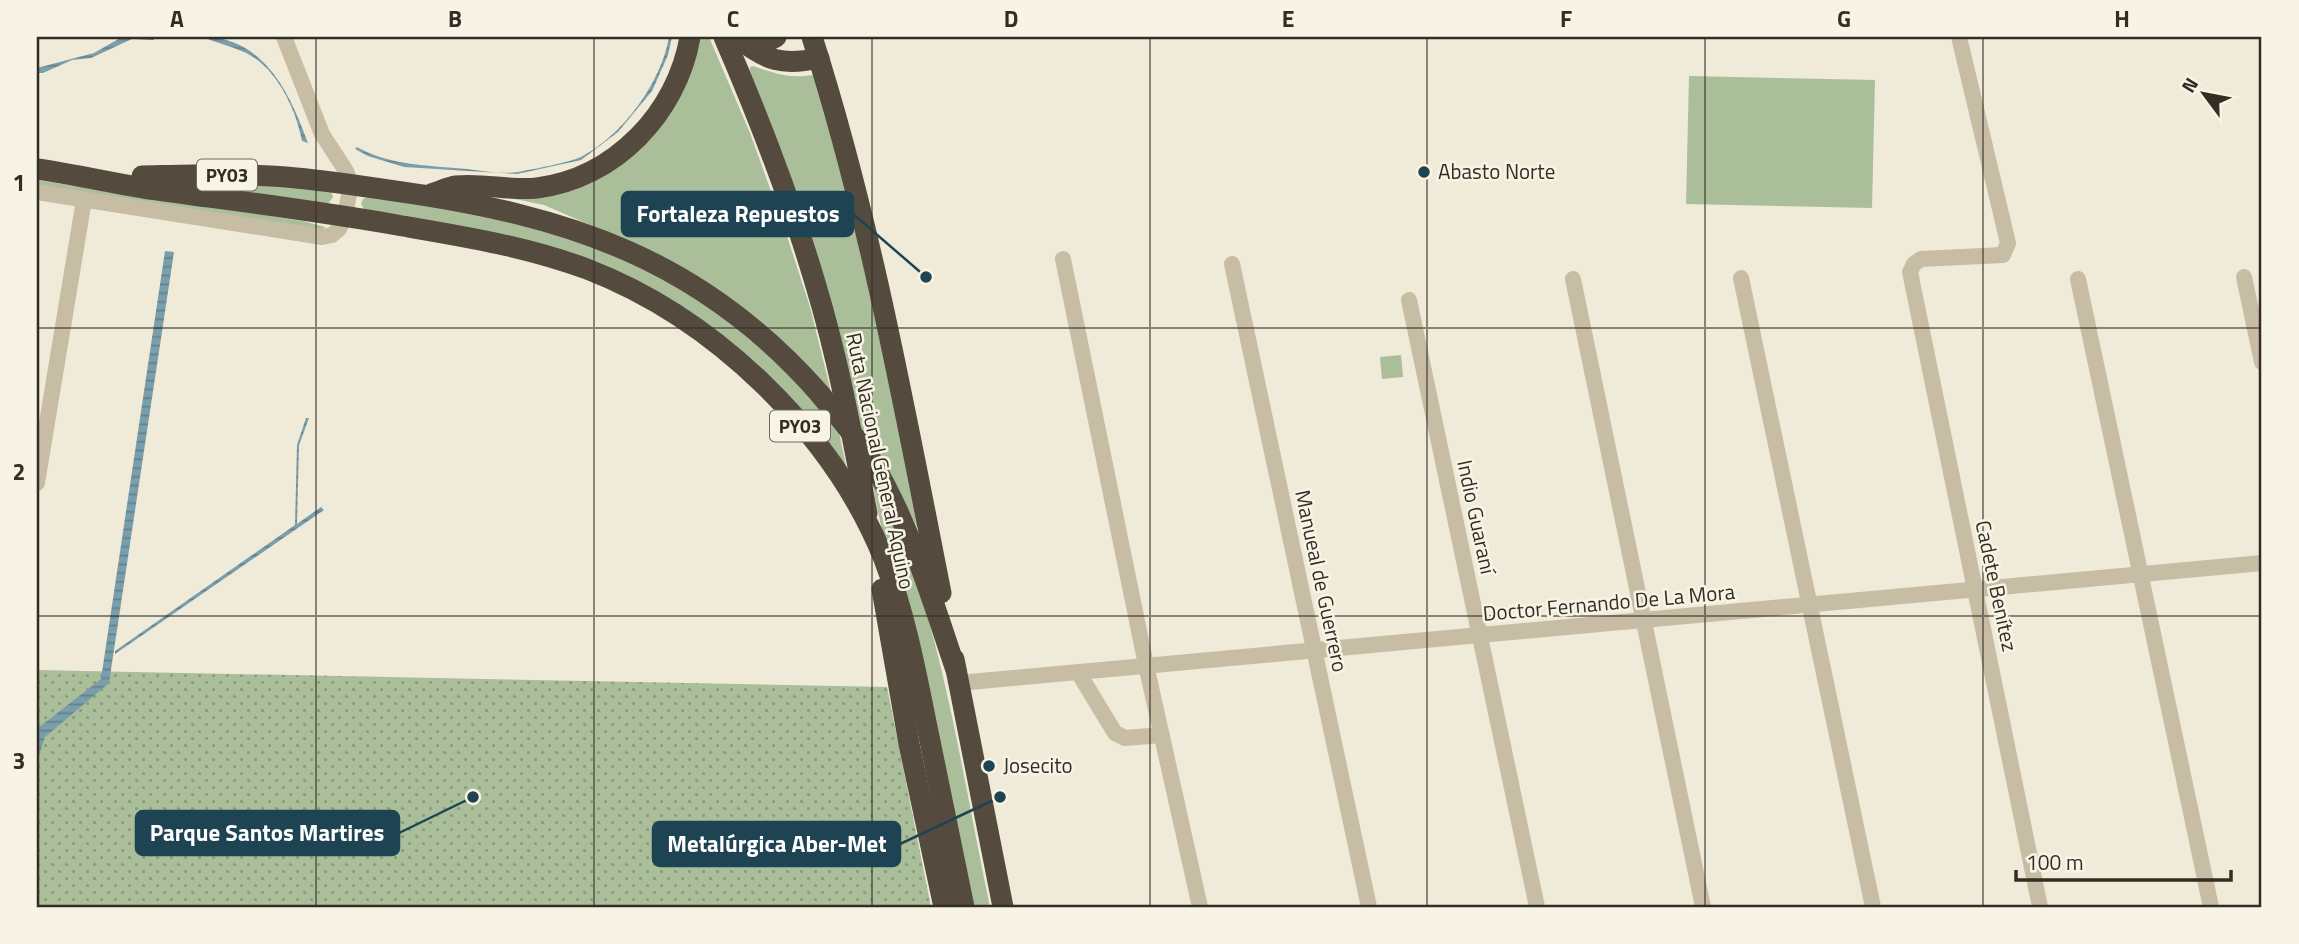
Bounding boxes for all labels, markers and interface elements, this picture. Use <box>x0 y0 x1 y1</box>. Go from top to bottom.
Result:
text: A <box>170 1 184 36</box>
text: B <box>448 1 462 36</box>
text: C <box>727 1 739 36</box>
text: D <box>1004 1 1018 36</box>
text: E <box>1282 1 1294 36</box>
text: F <box>1560 1 1572 36</box>
text: G <box>1837 1 1851 36</box>
text: H <box>2114 1 2130 36</box>
north arrow <box>2170 60 2240 130</box>
text: N <box>2173 71 2205 98</box>
place label: Abasto Norte <box>1438 155 1555 187</box>
road number: PY03 <box>197 160 257 190</box>
marker: Abasto Norte <box>1416 164 1432 180</box>
text: 1 <box>13 165 25 200</box>
callout: Fortaleza Repuestos <box>622 192 853 236</box>
text: Fortaleza Repuestos <box>636 196 840 231</box>
street label: Ruta Nacional General Aquino <box>838 330 924 592</box>
road number: PY03 <box>770 410 830 442</box>
text: 2 <box>13 454 25 489</box>
street label: Indio Guaraní <box>1449 457 1505 578</box>
street label: Manueal de Guerrero <box>1287 487 1357 675</box>
street label: Cadete Benítez <box>1967 517 2026 654</box>
street label: Doctor Fernando De La Mora <box>1482 575 1737 629</box>
text: 3 <box>13 743 25 778</box>
place label: Josecito <box>1003 749 1073 781</box>
marker: Josecito <box>981 758 997 774</box>
callout: Parque Santos Martires <box>136 811 399 855</box>
text: Parque Santos Martires <box>150 815 385 850</box>
callout: Metalúrgica Aber-Met <box>653 822 900 866</box>
text: Metalúrgica Aber-Met <box>667 826 887 861</box>
scale bar <box>2016 839 2231 883</box>
text: 100 m <box>2026 846 2083 878</box>

